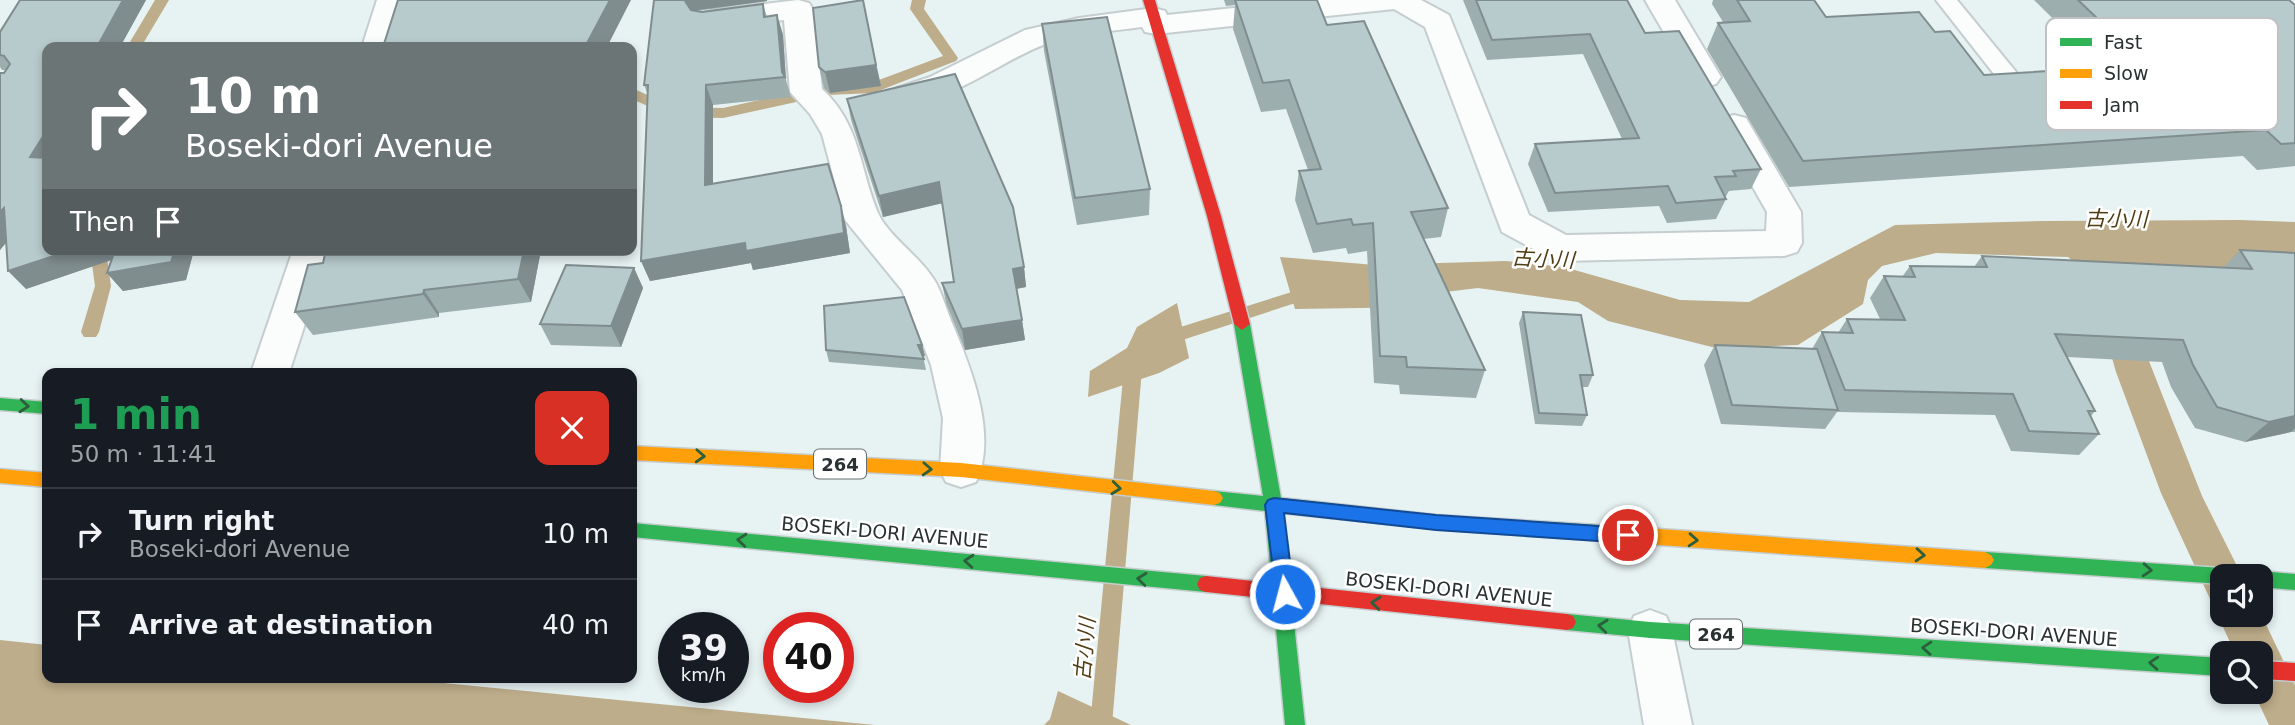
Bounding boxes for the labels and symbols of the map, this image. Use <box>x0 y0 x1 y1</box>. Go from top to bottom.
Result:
legend <box>2046 18 2278 130</box>
text: Fast <box>2104 31 2142 53</box>
text: Slow <box>2104 62 2149 84</box>
text: Jam <box>2103 94 2140 116</box>
water label: 古小川 <box>2084 206 2150 232</box>
water label: 古小川 <box>1511 245 1577 273</box>
one-way arrow <box>18 398 29 413</box>
one-way arrow <box>695 449 706 464</box>
road number: 264 <box>814 450 866 478</box>
one-way arrow <box>922 461 933 476</box>
one-way arrow <box>1110 480 1122 495</box>
pin <box>1598 505 1658 565</box>
street label: BOSEKI-DORI AVENUE <box>780 512 990 552</box>
one-way arrow <box>1688 532 1699 547</box>
one-way arrow <box>736 533 747 548</box>
one-way arrow <box>1915 547 1926 562</box>
one-way arrow <box>963 554 974 569</box>
position arrow <box>1248 557 1322 631</box>
one-way arrow <box>2142 562 2153 577</box>
street label: BOSEKI-DORI AVENUE <box>1344 567 1554 611</box>
one-way arrow <box>1137 571 1148 586</box>
one-way arrow <box>1370 596 1382 611</box>
speed limit sign: 40 <box>763 612 854 703</box>
street label: BOSEKI-DORI AVENUE <box>1909 614 2119 650</box>
water label: 古小川 <box>1070 615 1100 681</box>
one-way arrow <box>1597 619 1608 634</box>
road number: 264 <box>1690 620 1742 648</box>
one-way arrow <box>1922 641 1933 656</box>
one-way arrow <box>2149 655 2160 670</box>

